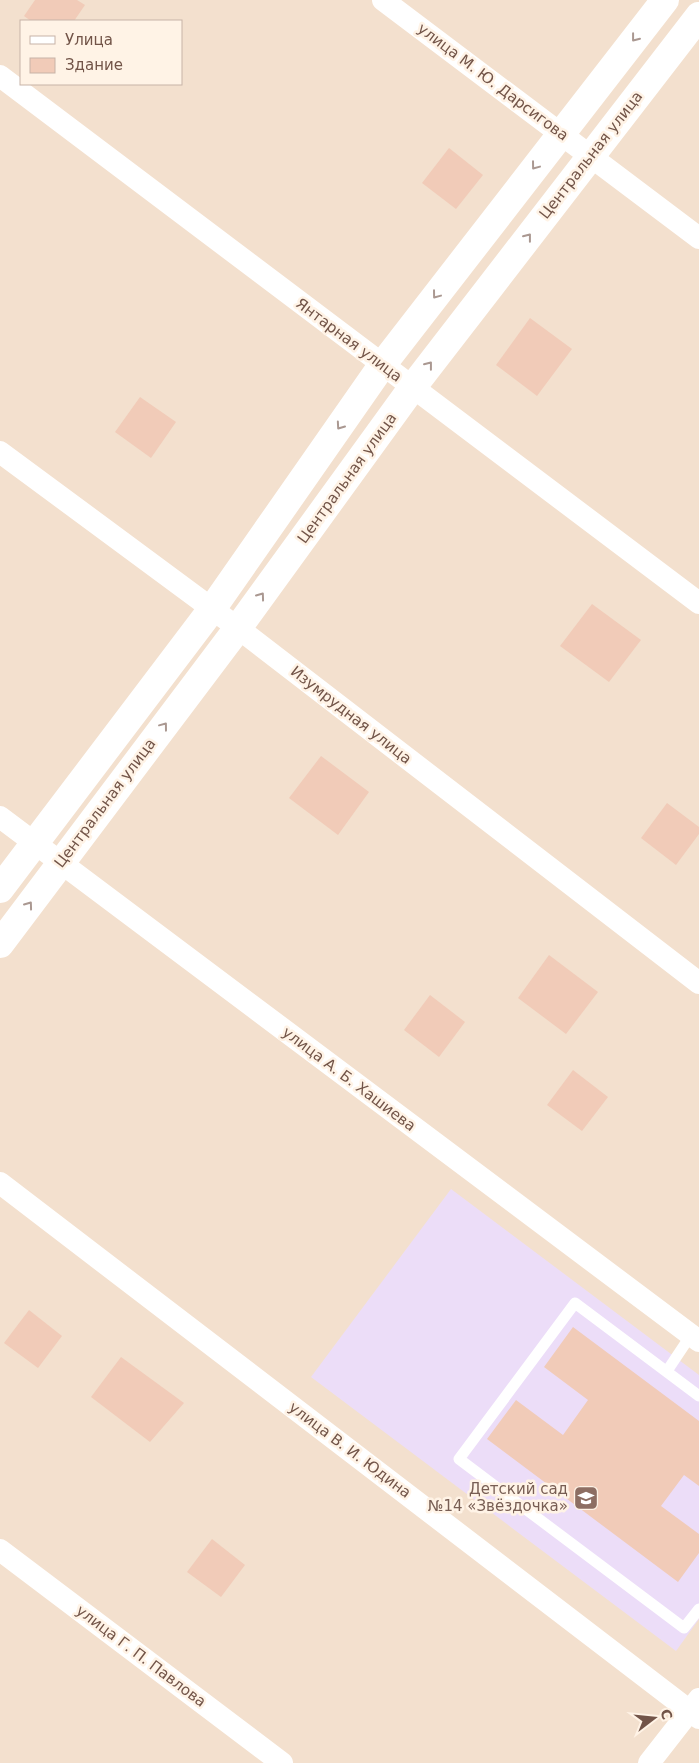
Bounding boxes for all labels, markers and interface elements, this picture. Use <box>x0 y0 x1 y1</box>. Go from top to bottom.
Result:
street label: улица М. Ю. Дарсигова <box>414 19 572 145</box>
legend <box>20 20 182 85</box>
text: Улица <box>65 31 113 49</box>
one-way arrow <box>632 32 640 41</box>
text: Здание <box>65 56 123 74</box>
street label: Центральная улица <box>536 88 646 222</box>
one-way arrow <box>532 160 540 169</box>
one-way arrow <box>522 233 531 243</box>
one-way arrow <box>433 289 442 299</box>
street label: Янтарная улица <box>292 294 406 386</box>
one-way arrow <box>423 361 432 371</box>
street label: Центральная улица <box>294 409 400 547</box>
one-way arrow <box>337 420 346 430</box>
one-way arrow <box>256 593 264 602</box>
street label: Изумрудная улица <box>287 662 415 768</box>
one-way arrow <box>158 722 167 732</box>
street label: Центральная улица <box>51 735 159 871</box>
one-way arrow <box>23 901 32 911</box>
street label: улица А. Б. Хашиева <box>279 1023 419 1135</box>
street label: улица В. И. Юдина <box>285 1398 415 1502</box>
place label: Детский сад №14 «Звёздочка» <box>428 1480 568 1515</box>
school or university icon: Детский сад №14 «Звёздочка» <box>573 1485 599 1511</box>
street label: улица Г. П. Павлова <box>72 1601 210 1711</box>
north arrow <box>629 1693 679 1743</box>
text: С <box>657 1707 676 1722</box>

